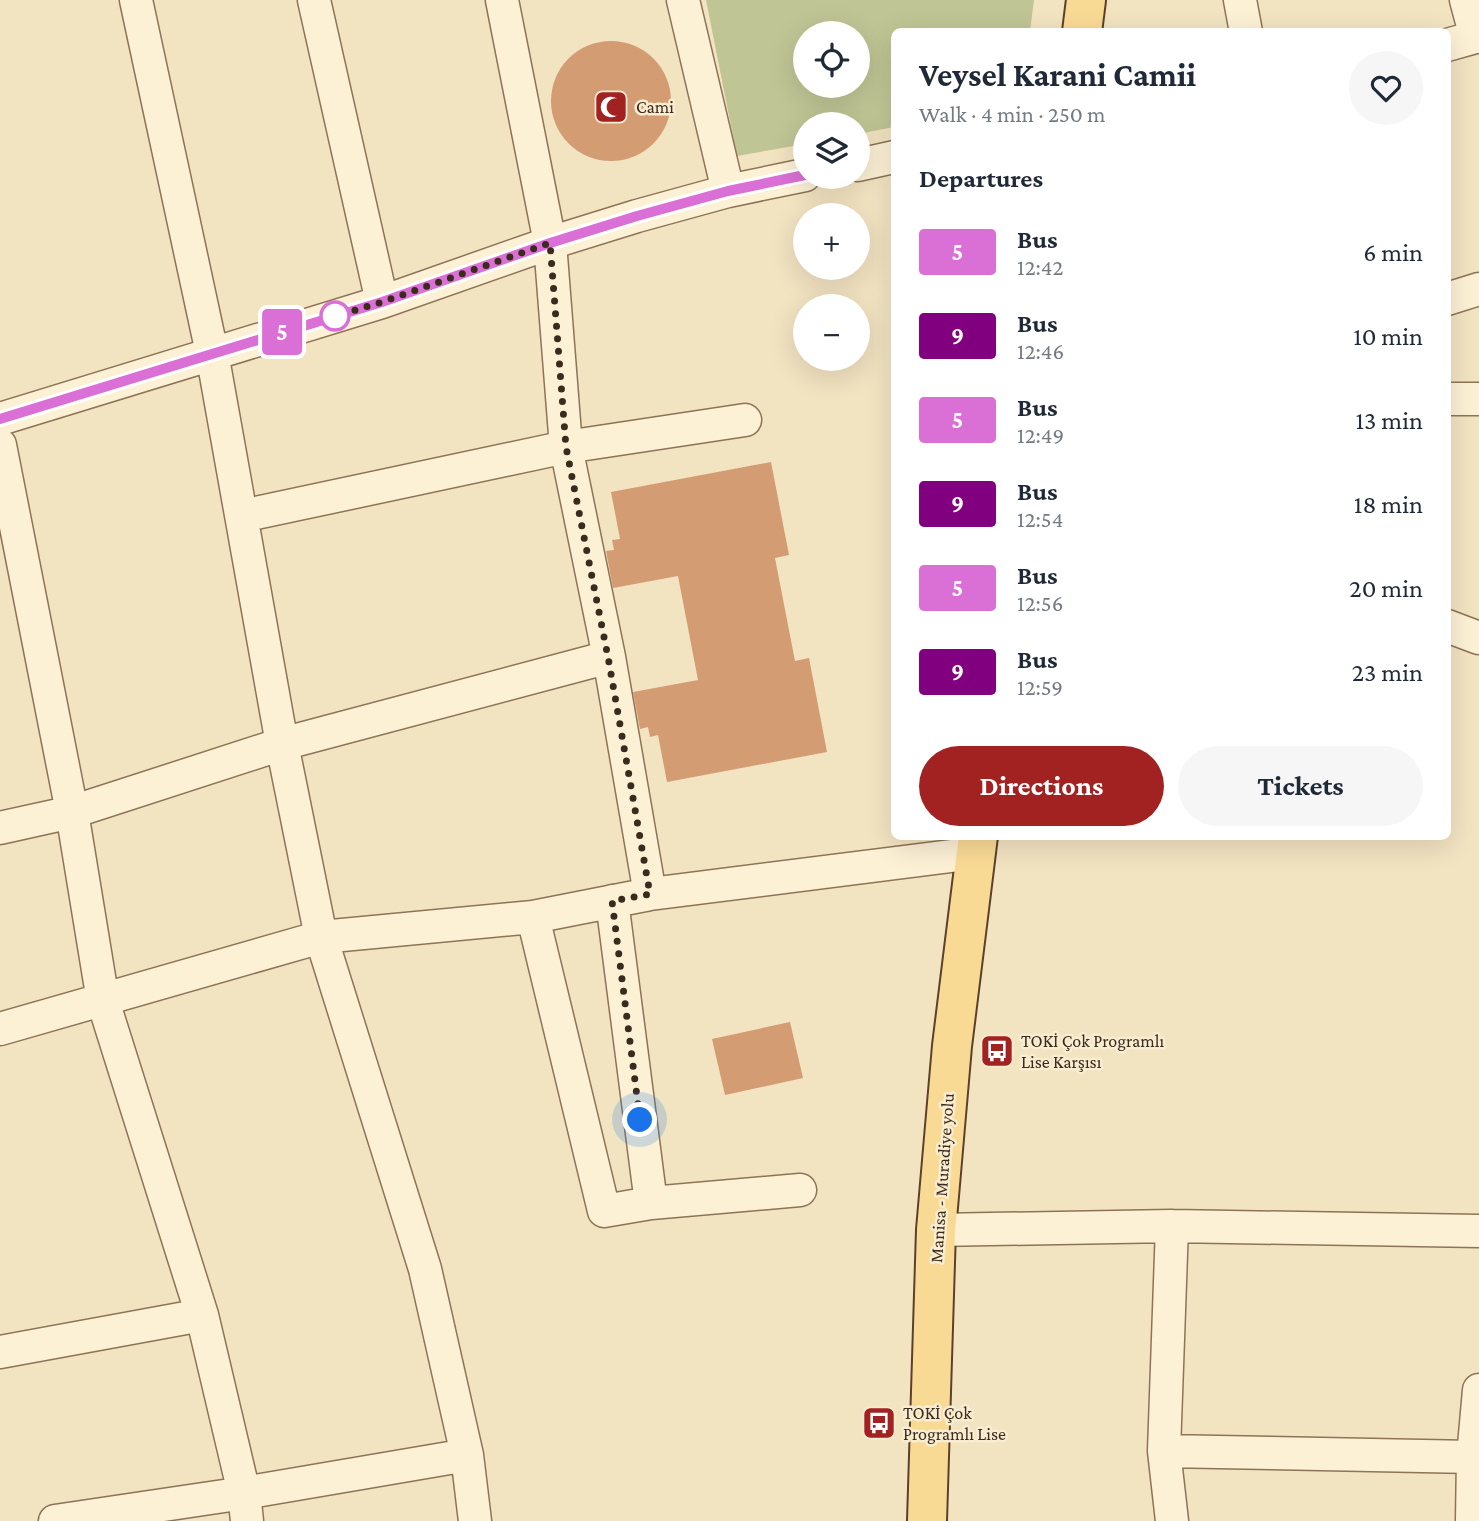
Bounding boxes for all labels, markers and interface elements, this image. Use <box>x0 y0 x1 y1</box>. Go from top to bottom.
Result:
map controls <box>793 21 870 371</box>
button: locate <box>793 21 870 98</box>
button: heart <box>1349 51 1423 125</box>
text: Veysel Karani Camii <box>919 56 1196 93</box>
mosque icon: Cami <box>592 88 630 126</box>
place label: Cami <box>636 97 674 117</box>
text: Walk · 4 min · 250 m <box>919 101 1106 127</box>
button: layers <box>793 112 870 189</box>
text: Departures <box>919 164 1043 193</box>
button: + <box>793 203 870 280</box>
text: Bus <box>1017 225 1058 254</box>
text: 5 <box>952 238 963 265</box>
text: 6 min <box>1363 238 1423 267</box>
text: 12:42 <box>1017 254 1063 280</box>
button: − <box>793 294 870 371</box>
unlabelled marker <box>320 301 350 331</box>
line badge: 5 <box>259 309 305 355</box>
text: Bus <box>1017 309 1058 338</box>
text: 5 <box>276 318 288 345</box>
text: 9 <box>951 322 964 349</box>
text: 10 min <box>1353 322 1423 351</box>
text: 12:46 <box>1017 338 1064 364</box>
text: Bus <box>1017 393 1058 422</box>
text: 5 <box>952 406 963 433</box>
text: 13 min <box>1355 406 1423 435</box>
text: 12:49 <box>1017 422 1064 448</box>
text: Bus <box>1017 477 1058 506</box>
text: 9 <box>951 490 964 517</box>
text: 18 min <box>1354 490 1423 519</box>
text: 12:54 <box>1017 506 1063 532</box>
text: Bus <box>1017 561 1058 590</box>
text: 5 <box>952 574 963 601</box>
text: 20 min <box>1349 574 1423 603</box>
text: 12:56 <box>1017 590 1063 616</box>
text: Bus <box>1017 645 1058 674</box>
text: 9 <box>951 658 964 685</box>
text: 23 min <box>1352 658 1423 687</box>
text: 12:59 <box>1017 674 1063 700</box>
button: Directions <box>919 746 1164 826</box>
button: Tickets <box>1178 746 1423 826</box>
place label: TOKİ Çok Programlı Lise Karşısı <box>1021 1031 1165 1072</box>
bus stop icon: TOKİ Çok Programlı Lise Karşısı <box>978 1032 1016 1070</box>
street label: Manisa - Muradiye yolu <box>926 1092 958 1264</box>
your location <box>622 1102 657 1137</box>
place label: TOKİ Çok Programlı Lise <box>903 1403 1006 1444</box>
bus stop icon: TOKİ Çok Programlı Lise <box>860 1404 898 1442</box>

